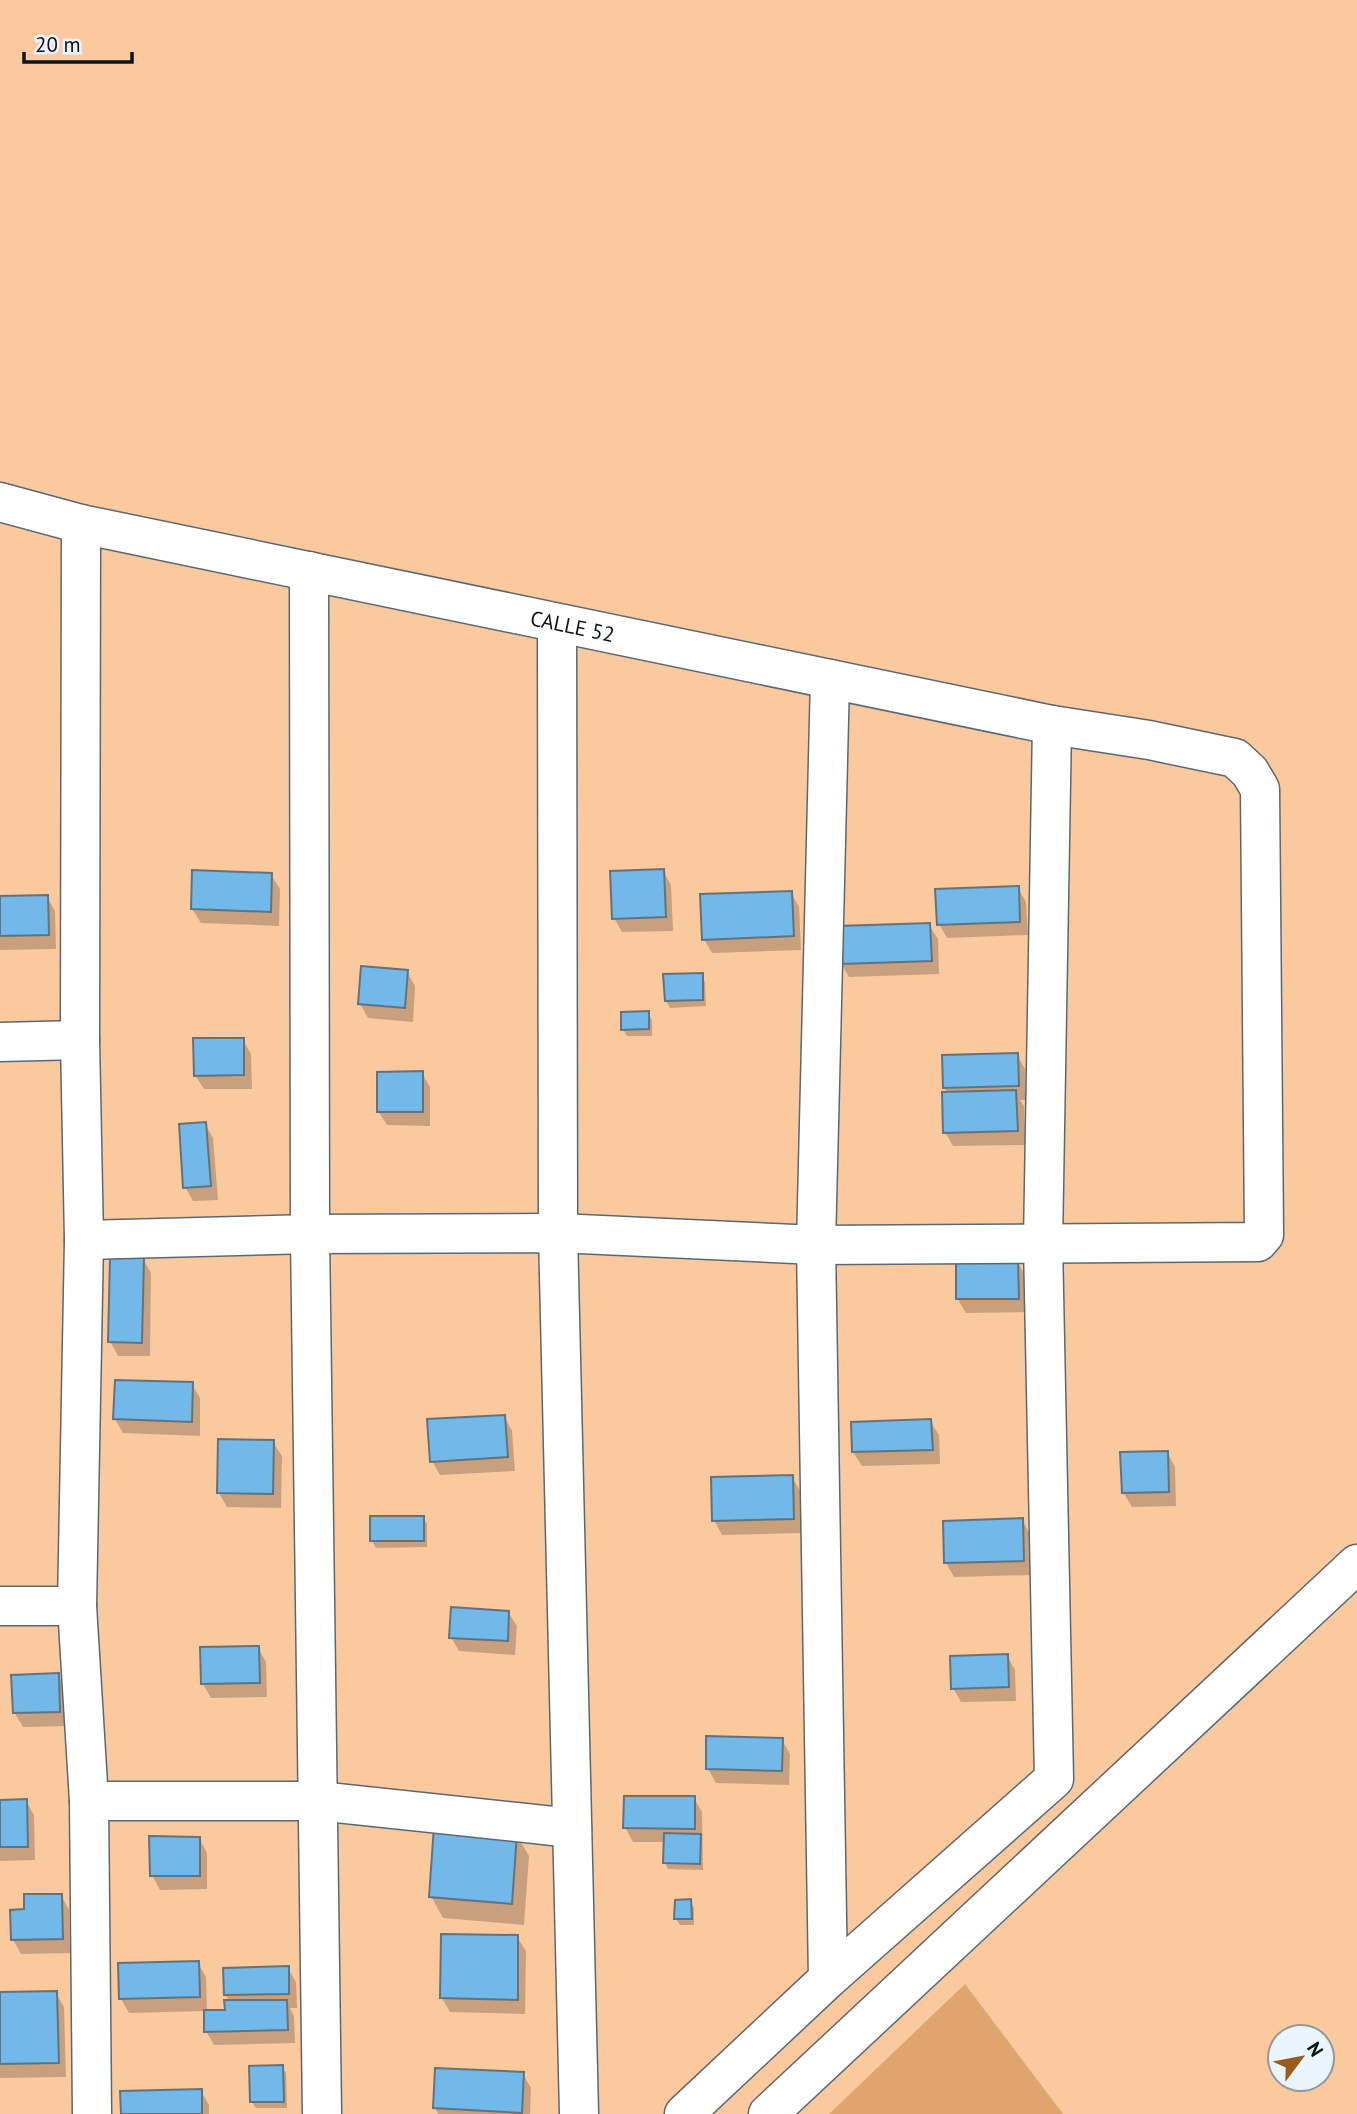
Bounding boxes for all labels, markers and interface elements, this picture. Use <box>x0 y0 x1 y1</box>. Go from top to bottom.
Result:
scale bar <box>24 21 133 65</box>
text: 20 m <box>35 31 81 58</box>
street label: CALLE 52 <box>528 604 617 648</box>
north arrow <box>1266 2023 1336 2093</box>
text: N <box>1302 2037 1329 2061</box>

